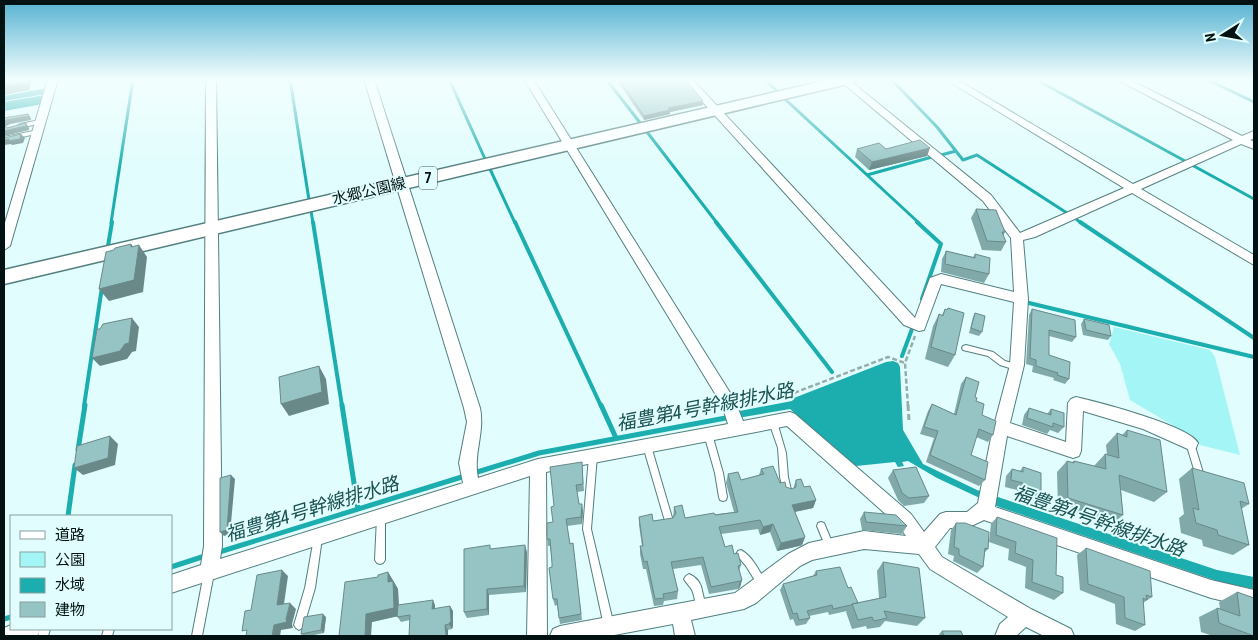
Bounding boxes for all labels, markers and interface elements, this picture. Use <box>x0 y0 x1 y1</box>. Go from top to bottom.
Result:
north arrow <box>1198 10 1248 60</box>
text: N <box>1202 32 1219 43</box>
road number: 7 <box>419 167 437 190</box>
street label: 水郷公園線 <box>330 174 408 208</box>
water label: 福豊第4号幹線排水路 <box>614 378 798 435</box>
water label: 福豊第4号幹線排水路 <box>223 471 403 546</box>
water label: 福豊第4号幹線排水路 <box>1010 481 1190 562</box>
legend <box>10 515 172 630</box>
text: 道路 <box>55 526 85 544</box>
text: 公園 <box>55 551 85 569</box>
text: 水域 <box>55 576 85 594</box>
text: 建物 <box>55 601 85 619</box>

